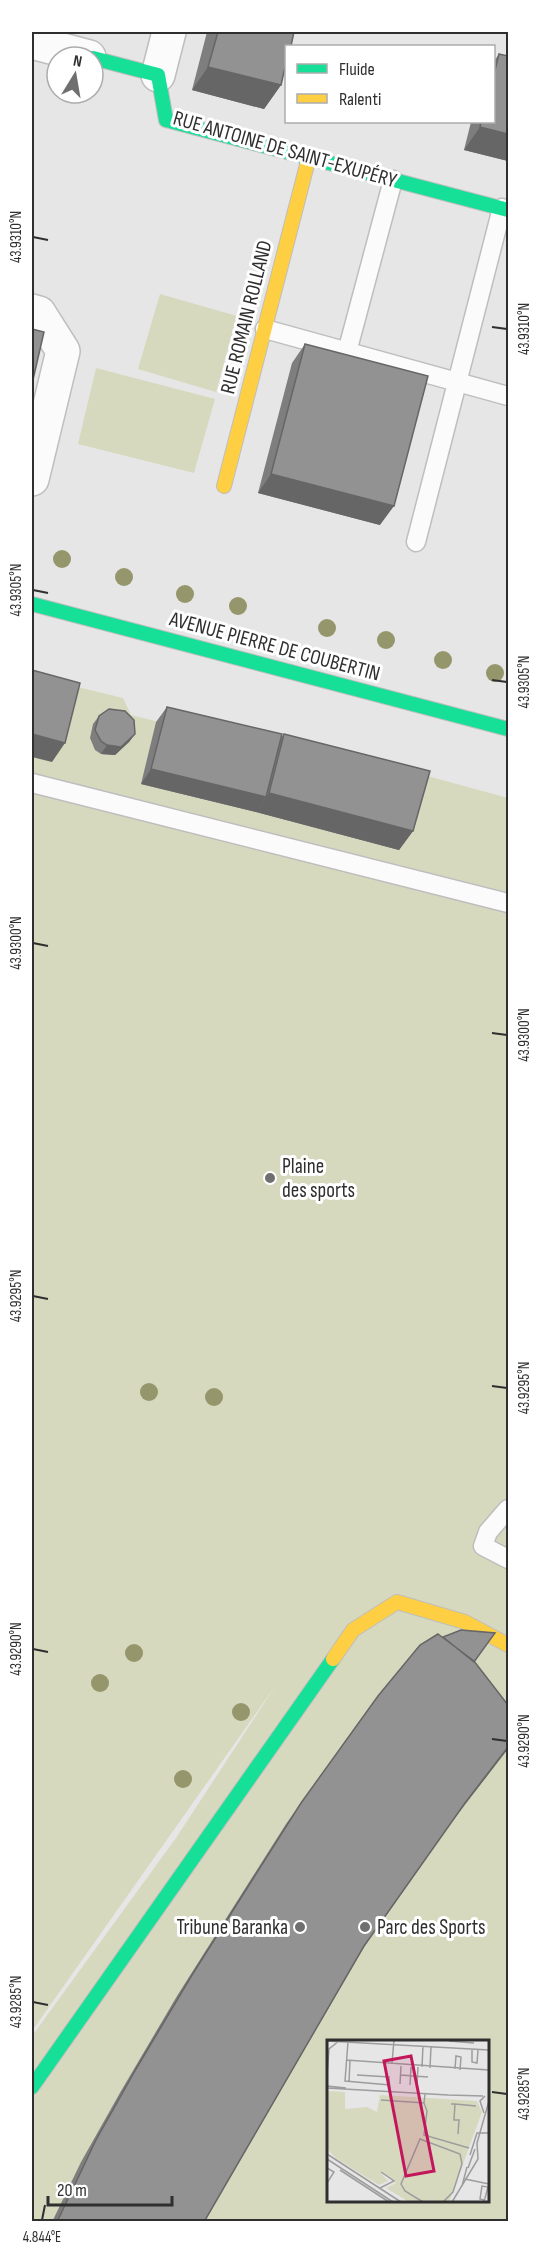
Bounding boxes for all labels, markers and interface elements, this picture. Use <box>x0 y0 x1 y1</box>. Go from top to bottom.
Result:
north arrow <box>45 45 105 105</box>
legend <box>285 45 495 123</box>
text: N <box>72 52 84 72</box>
text: Fluide <box>339 59 375 80</box>
text: Ralenti <box>339 89 381 110</box>
street label: RUE ANTOINE DE SAINT-EXUPÉRY <box>170 106 400 193</box>
text: 43.9310°N <box>7 211 26 263</box>
street label: RUE ROMAIN ROLLAND <box>215 238 278 396</box>
text: 43.9310°N <box>515 303 534 355</box>
text: 43.9305°N <box>7 564 26 616</box>
street label: AVENUE PIERRE DE COUBERTIN <box>166 606 383 687</box>
text: 43.9305°N <box>515 656 534 708</box>
text: 43.9300°N <box>7 916 26 970</box>
text: 43.9300°N <box>515 1008 534 1062</box>
place label: Plaine des sports <box>282 1154 355 1203</box>
marker: Plaine des sports <box>263 1171 277 1185</box>
text: 43.9295°N <box>7 1270 26 1322</box>
text: 43.9295°N <box>515 1362 534 1414</box>
text: 43.9290°N <box>7 1622 26 1676</box>
text: 43.9290°N <box>515 1714 534 1768</box>
place label: Tribune Baranka <box>176 1915 288 1940</box>
place label: Parc des Sports <box>377 1915 486 1940</box>
marker: Tribune Baranka <box>293 1920 307 1934</box>
marker: Parc des Sports <box>358 1920 372 1934</box>
text: 43.9285°N <box>7 1976 26 2028</box>
inset map <box>327 2040 489 2202</box>
text: 43.9285°N <box>515 2068 534 2120</box>
scale bar <box>48 2169 172 2207</box>
text: 20 m <box>57 2180 87 2201</box>
text: 4.844°E <box>23 2228 61 2247</box>

